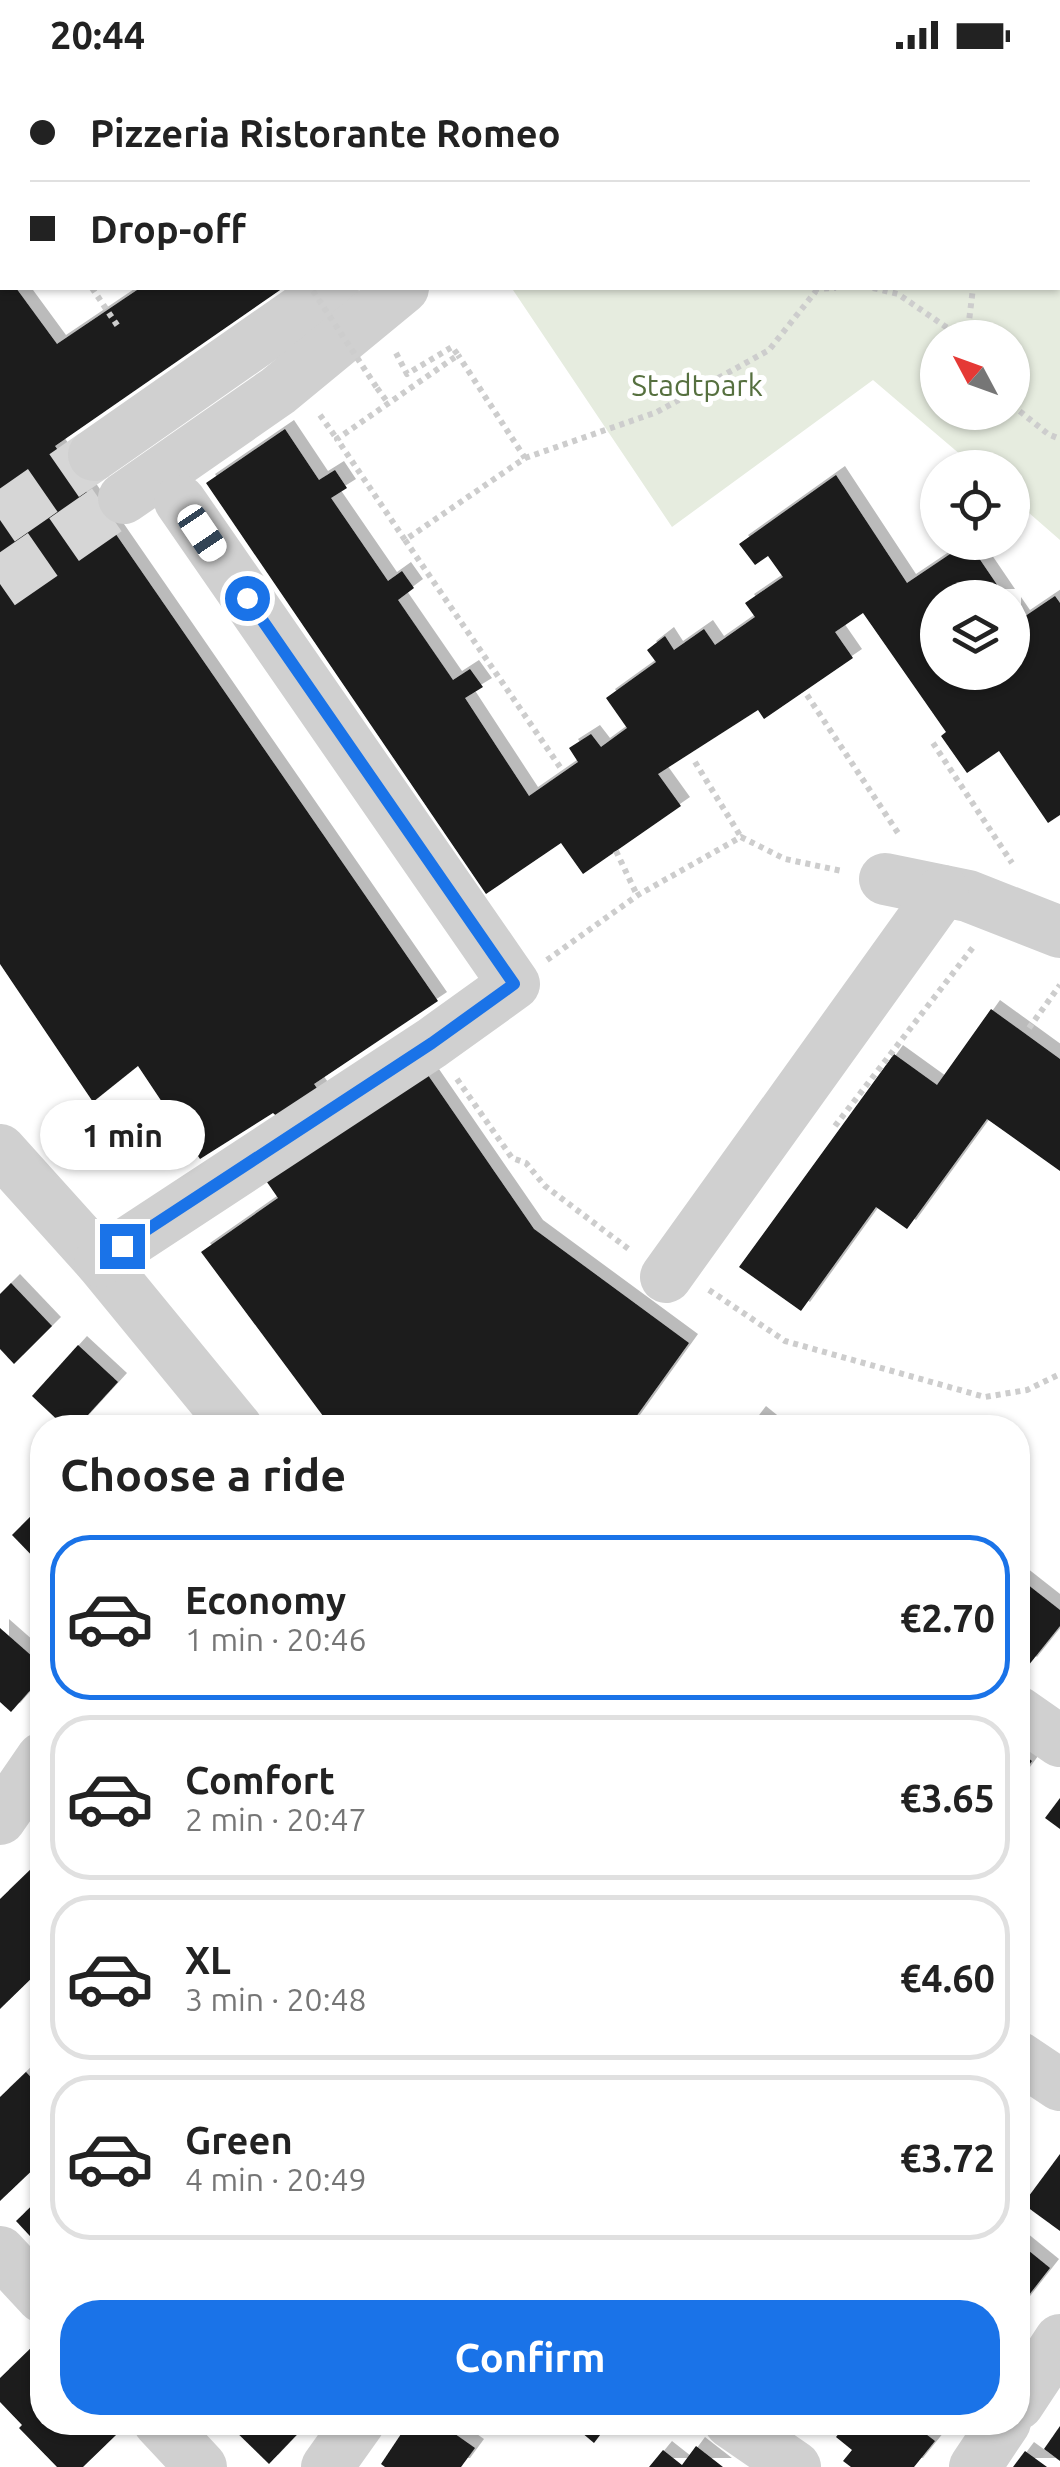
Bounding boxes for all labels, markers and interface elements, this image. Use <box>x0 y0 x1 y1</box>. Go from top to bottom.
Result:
text: 20:44 <box>50 14 145 56</box>
text: Pizzeria Ristorante Romeo <box>90 112 561 154</box>
text: Drop-off <box>90 208 246 250</box>
north arrow <box>920 320 1030 430</box>
map controls <box>920 320 1030 690</box>
park label: Stadtpark <box>631 368 763 402</box>
button: locate <box>920 450 1030 560</box>
car <box>173 500 231 566</box>
route start <box>225 576 270 621</box>
button: layers <box>920 580 1030 690</box>
callout: 1 min <box>39 1101 204 1171</box>
text: 1 min <box>82 1117 163 1153</box>
route end <box>100 1224 145 1269</box>
text: Choose a ride <box>60 1449 346 1500</box>
icon: car <box>65 1573 155 1663</box>
text: Economy <box>185 1579 346 1621</box>
text: €2.70 <box>900 1597 995 1639</box>
text: 1 min · 20:46 <box>185 1621 367 1657</box>
icon: car <box>65 1753 155 1843</box>
text: Comfort <box>185 1759 335 1801</box>
text: €3.65 <box>900 1777 995 1819</box>
text: 2 min · 20:47 <box>185 1801 367 1837</box>
icon: car <box>65 1933 155 2023</box>
text: XL <box>185 1939 231 1981</box>
text: €4.60 <box>900 1957 995 1999</box>
text: 3 min · 20:48 <box>185 1981 367 2017</box>
icon: car <box>65 2113 155 2203</box>
text: Green <box>185 2119 293 2161</box>
text: €3.72 <box>900 2137 995 2179</box>
text: 4 min · 20:49 <box>185 2161 367 2197</box>
button: Confirm <box>60 2300 1000 2415</box>

